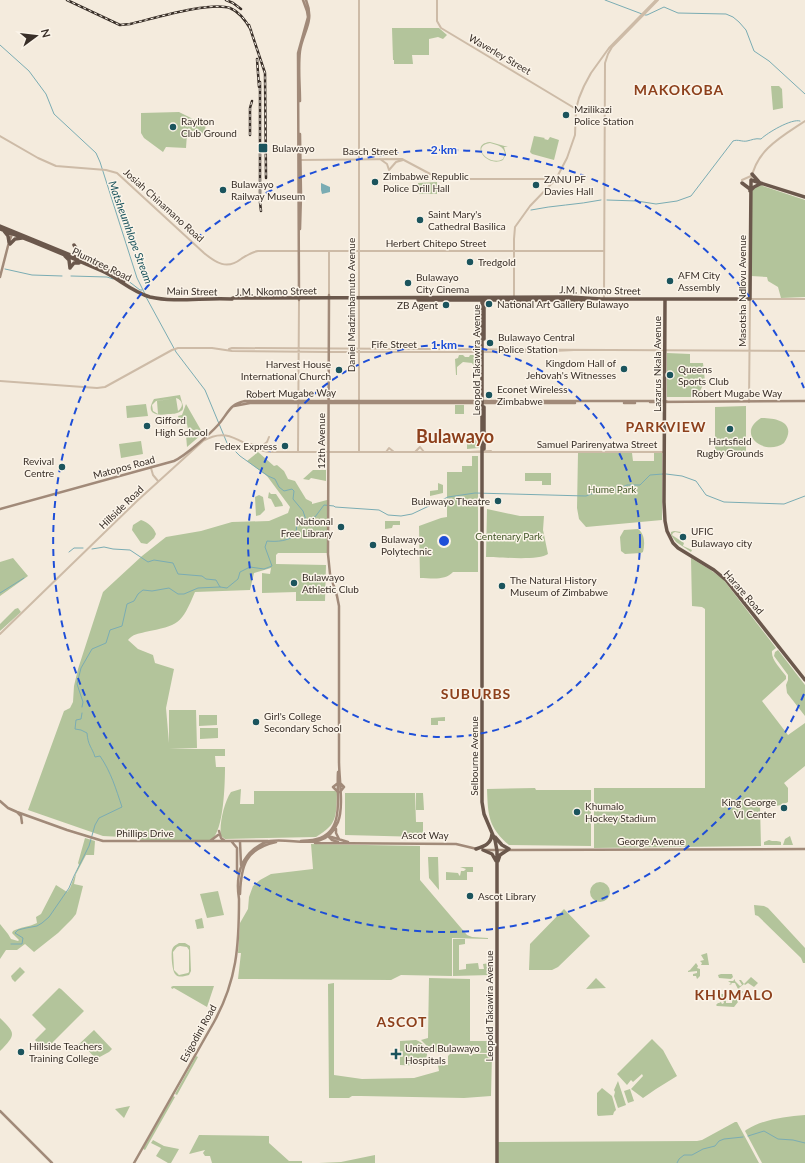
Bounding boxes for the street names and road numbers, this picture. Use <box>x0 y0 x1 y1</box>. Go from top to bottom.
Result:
street label: Waverley Street <box>467 31 534 77</box>
street label: Basch Street <box>343 145 398 157</box>
street label: Josiah Chinamano Road <box>121 166 207 244</box>
street label: Masotsha Ndlovu Avenue <box>736 235 748 347</box>
street label: Herbert Chitepo Street <box>386 237 487 249</box>
street label: Daniel Madzimbamuto Avenue <box>345 238 357 372</box>
street label: Plumtree Road <box>70 244 134 284</box>
street label: J.M. Nkomo Street <box>559 283 641 297</box>
street label: J.M. Nkomo Street <box>235 284 317 298</box>
street label: Main Street <box>166 285 218 297</box>
street label: Leopold Takawira Avenue <box>470 304 482 416</box>
street label: Lazarus Nkala Avenue <box>651 316 663 412</box>
street label: Fife Street <box>371 338 417 350</box>
street label: Robert Mugabe Way <box>246 386 337 400</box>
street label: Robert Mugabe Way <box>692 387 783 399</box>
street label: 12th Avenue <box>315 413 327 469</box>
street label: Samuel Parirenyatwa Street <box>537 438 658 450</box>
street label: Matopos Road <box>92 453 156 481</box>
street label: Hillside Road <box>96 483 146 531</box>
street label: Harare Road <box>722 568 766 616</box>
street label: Selbourne Avenue <box>468 716 480 796</box>
street label: Phillips Drive <box>116 827 174 839</box>
street label: Ascot Way <box>401 829 449 841</box>
street label: George Avenue <box>617 835 685 847</box>
street label: Leopold Takawira Avenue <box>483 950 495 1062</box>
street label: Esigodini Road <box>177 1002 219 1064</box>

